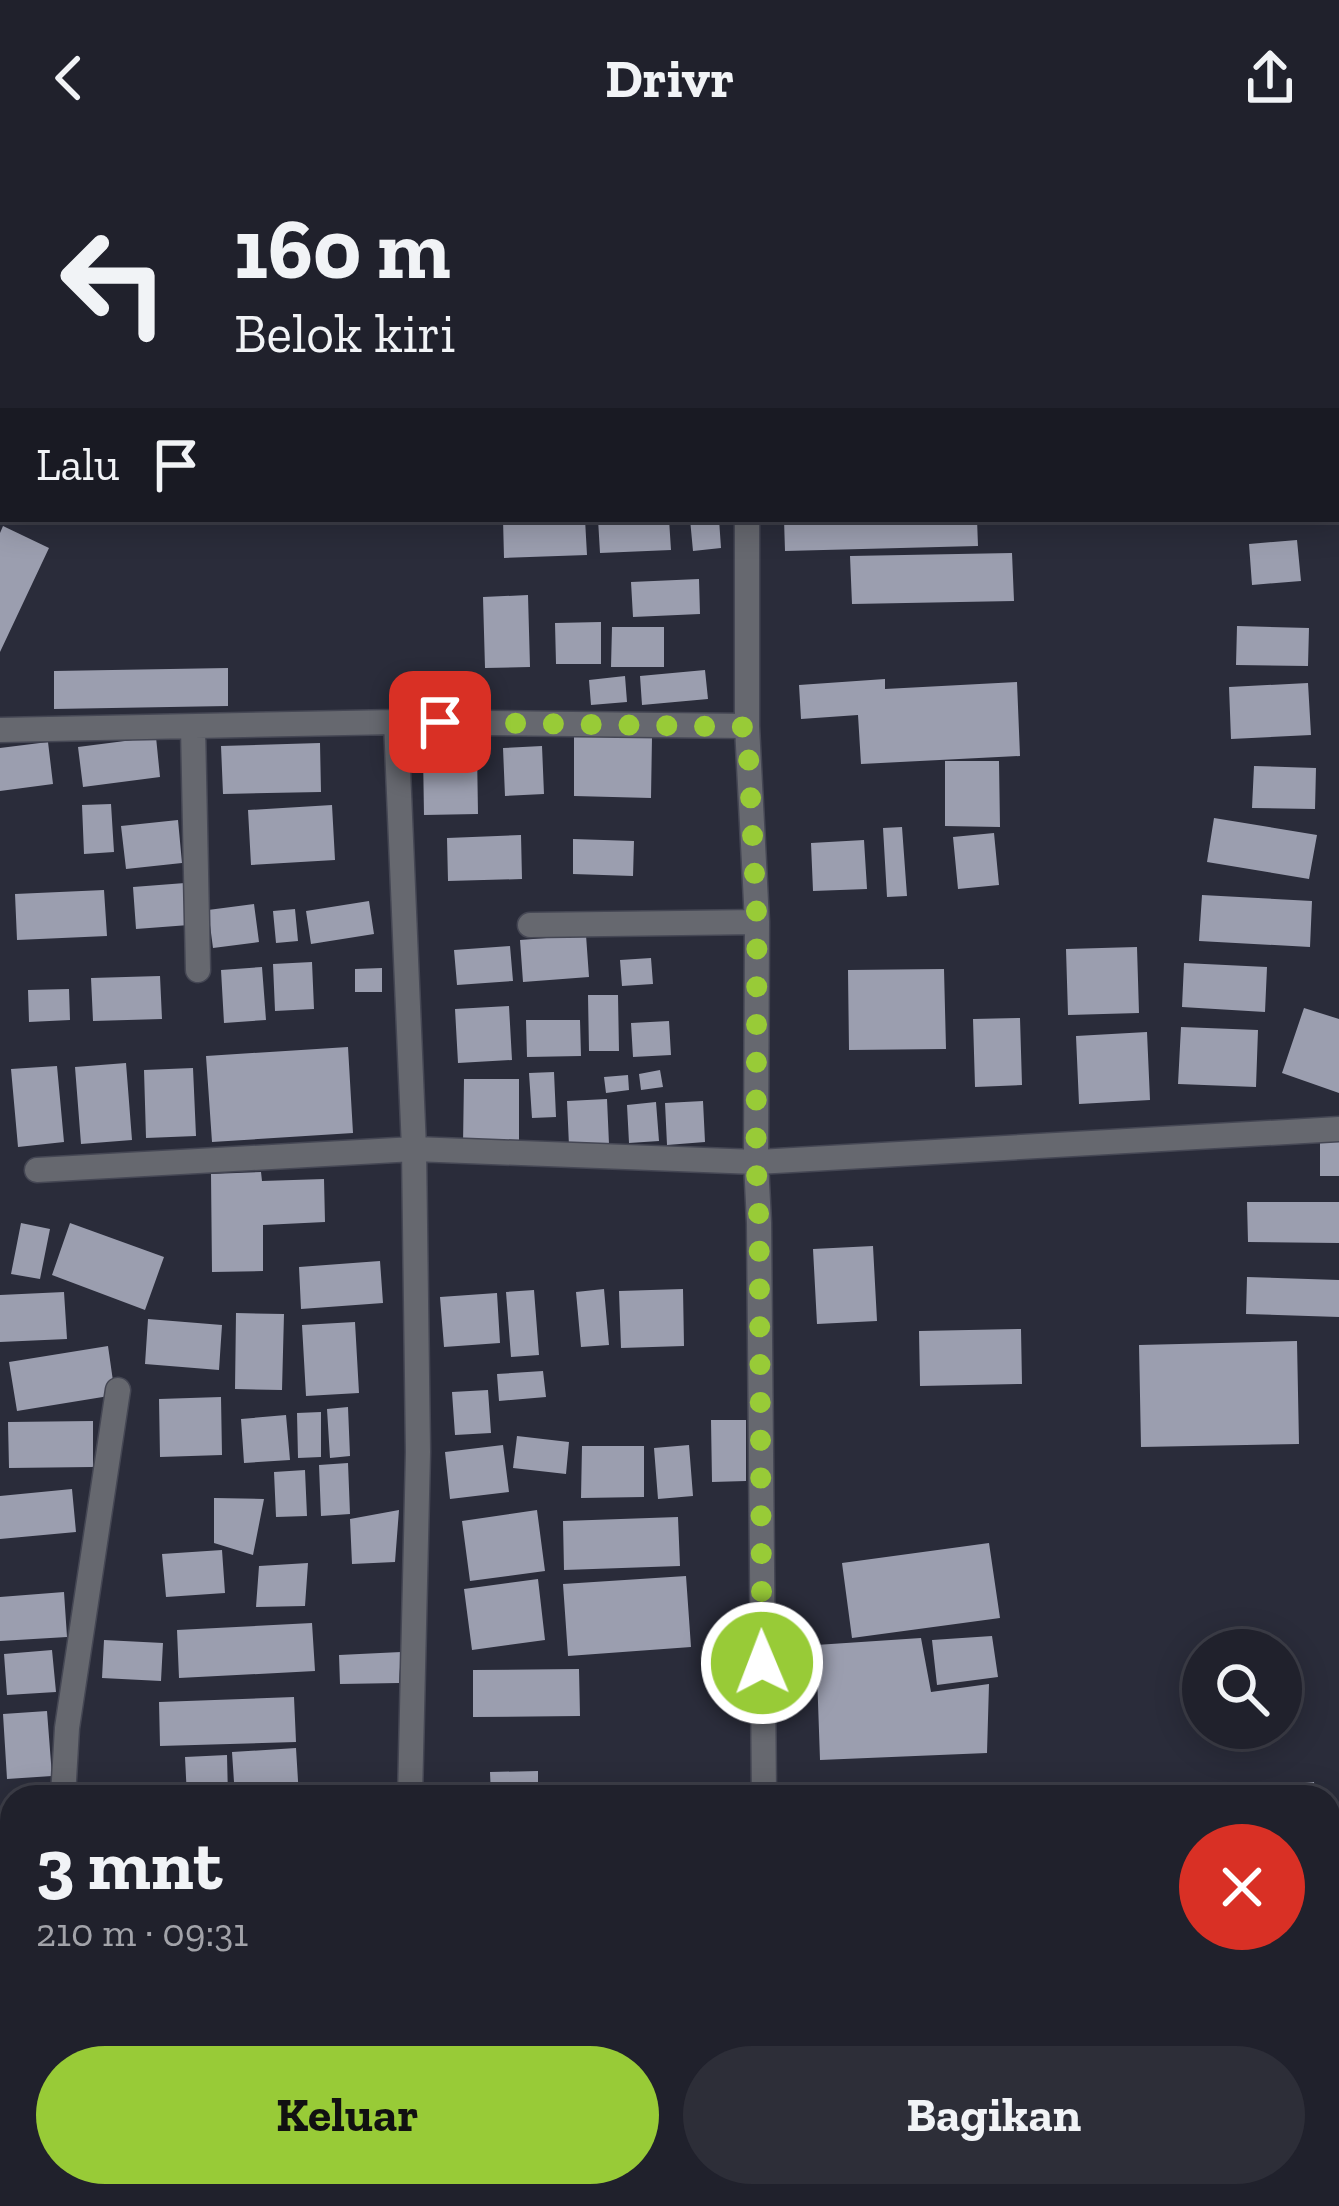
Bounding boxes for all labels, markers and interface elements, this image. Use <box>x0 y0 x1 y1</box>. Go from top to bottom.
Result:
icon: back <box>36 45 102 111</box>
icon: share <box>1237 45 1303 111</box>
text: Drivr <box>605 46 734 111</box>
text: 160 m <box>234 199 451 300</box>
icon: left <box>36 204 192 360</box>
text: Belok kiri <box>234 301 455 366</box>
icon: arrive <box>143 432 209 498</box>
text: Lalu <box>36 438 119 492</box>
pin <box>389 671 491 773</box>
icon: arrive <box>407 689 473 755</box>
position arrow <box>699 1600 825 1726</box>
map controls <box>1182 1629 1302 1749</box>
button: search <box>1182 1629 1302 1749</box>
text: 3 mnt <box>36 1821 222 1907</box>
button: close <box>1179 1824 1305 1950</box>
text: 210 m · 09:31 <box>36 1909 248 1956</box>
button: Keluar <box>36 2046 659 2184</box>
button: Bagikan <box>683 2046 1305 2184</box>

